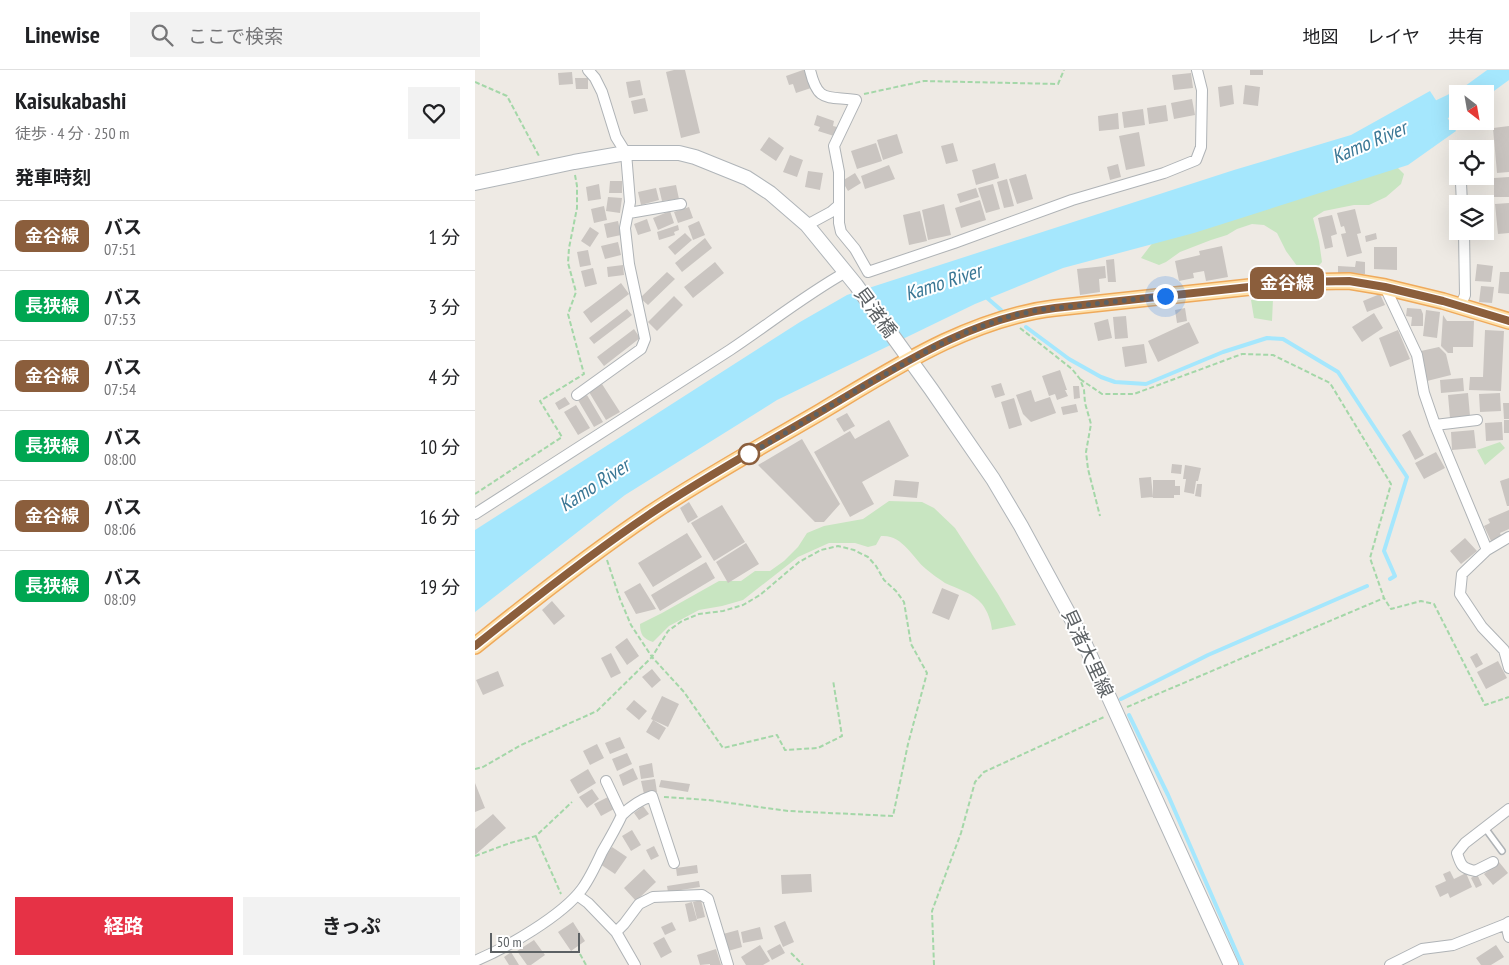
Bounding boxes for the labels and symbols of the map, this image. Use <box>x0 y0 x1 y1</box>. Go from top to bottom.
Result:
north arrow <box>1449 85 1494 130</box>
water label: Kamo River <box>1328 114 1413 169</box>
water label: Kamo River <box>902 257 987 307</box>
line badge: 金谷線 <box>1258 267 1316 299</box>
street label: 貝渚橋 <box>850 282 902 342</box>
your location <box>1153 284 1178 309</box>
unlabelled marker <box>738 443 760 465</box>
water label: Kamo River <box>554 451 636 517</box>
street label: 貝渚大里線 <box>1057 605 1119 701</box>
scale bar <box>490 930 580 953</box>

